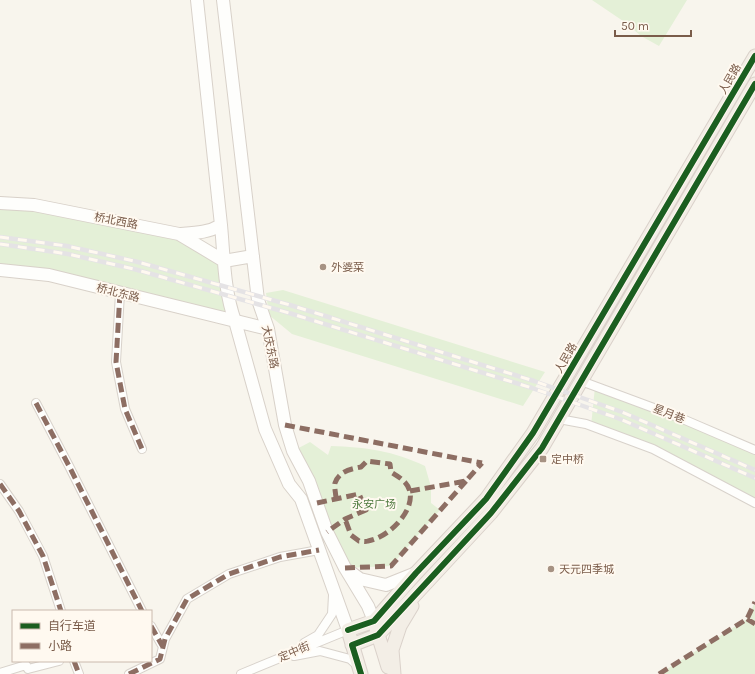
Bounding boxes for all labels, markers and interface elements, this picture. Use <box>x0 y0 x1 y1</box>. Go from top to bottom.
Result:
scale bar <box>615 12 691 38</box>
text: 50 m <box>621 19 649 33</box>
street label: 人民路 <box>716 61 744 97</box>
street label: 桥北西路 <box>93 210 139 232</box>
place label: 外婆菜 <box>331 261 364 274</box>
marker: 外婆菜 <box>318 262 328 272</box>
street label: 桥北东路 <box>95 281 141 305</box>
street label: 大庆东路 <box>259 324 281 370</box>
street label: 人民路 <box>552 340 580 376</box>
street label: 星月巷 <box>651 402 687 426</box>
place label: 定中桥 <box>551 453 584 466</box>
marker: 定中桥 <box>538 454 548 464</box>
park label: 永安广场 <box>352 498 396 511</box>
place label: 天元四季城 <box>559 563 614 576</box>
marker: 天元四季城 <box>546 564 556 574</box>
legend <box>12 610 152 662</box>
text: 自行车道 <box>48 619 96 633</box>
text: 小路 <box>48 639 72 653</box>
street label: 定中街 <box>276 640 312 664</box>

